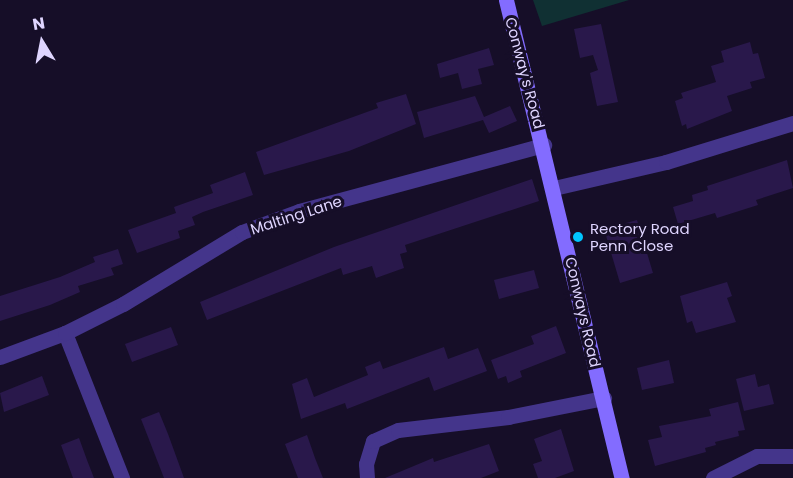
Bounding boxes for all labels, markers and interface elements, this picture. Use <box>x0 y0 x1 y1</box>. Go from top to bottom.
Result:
text: N <box>31 11 47 36</box>
north arrow <box>12 12 72 72</box>
street label: Conway's Road <box>501 15 549 131</box>
street label: Malting Lane <box>248 192 344 238</box>
place label: Rectory Road Penn Close <box>590 219 690 254</box>
marker: Rectory Road Penn Close <box>571 230 585 244</box>
street label: Conways Road <box>562 255 604 369</box>

